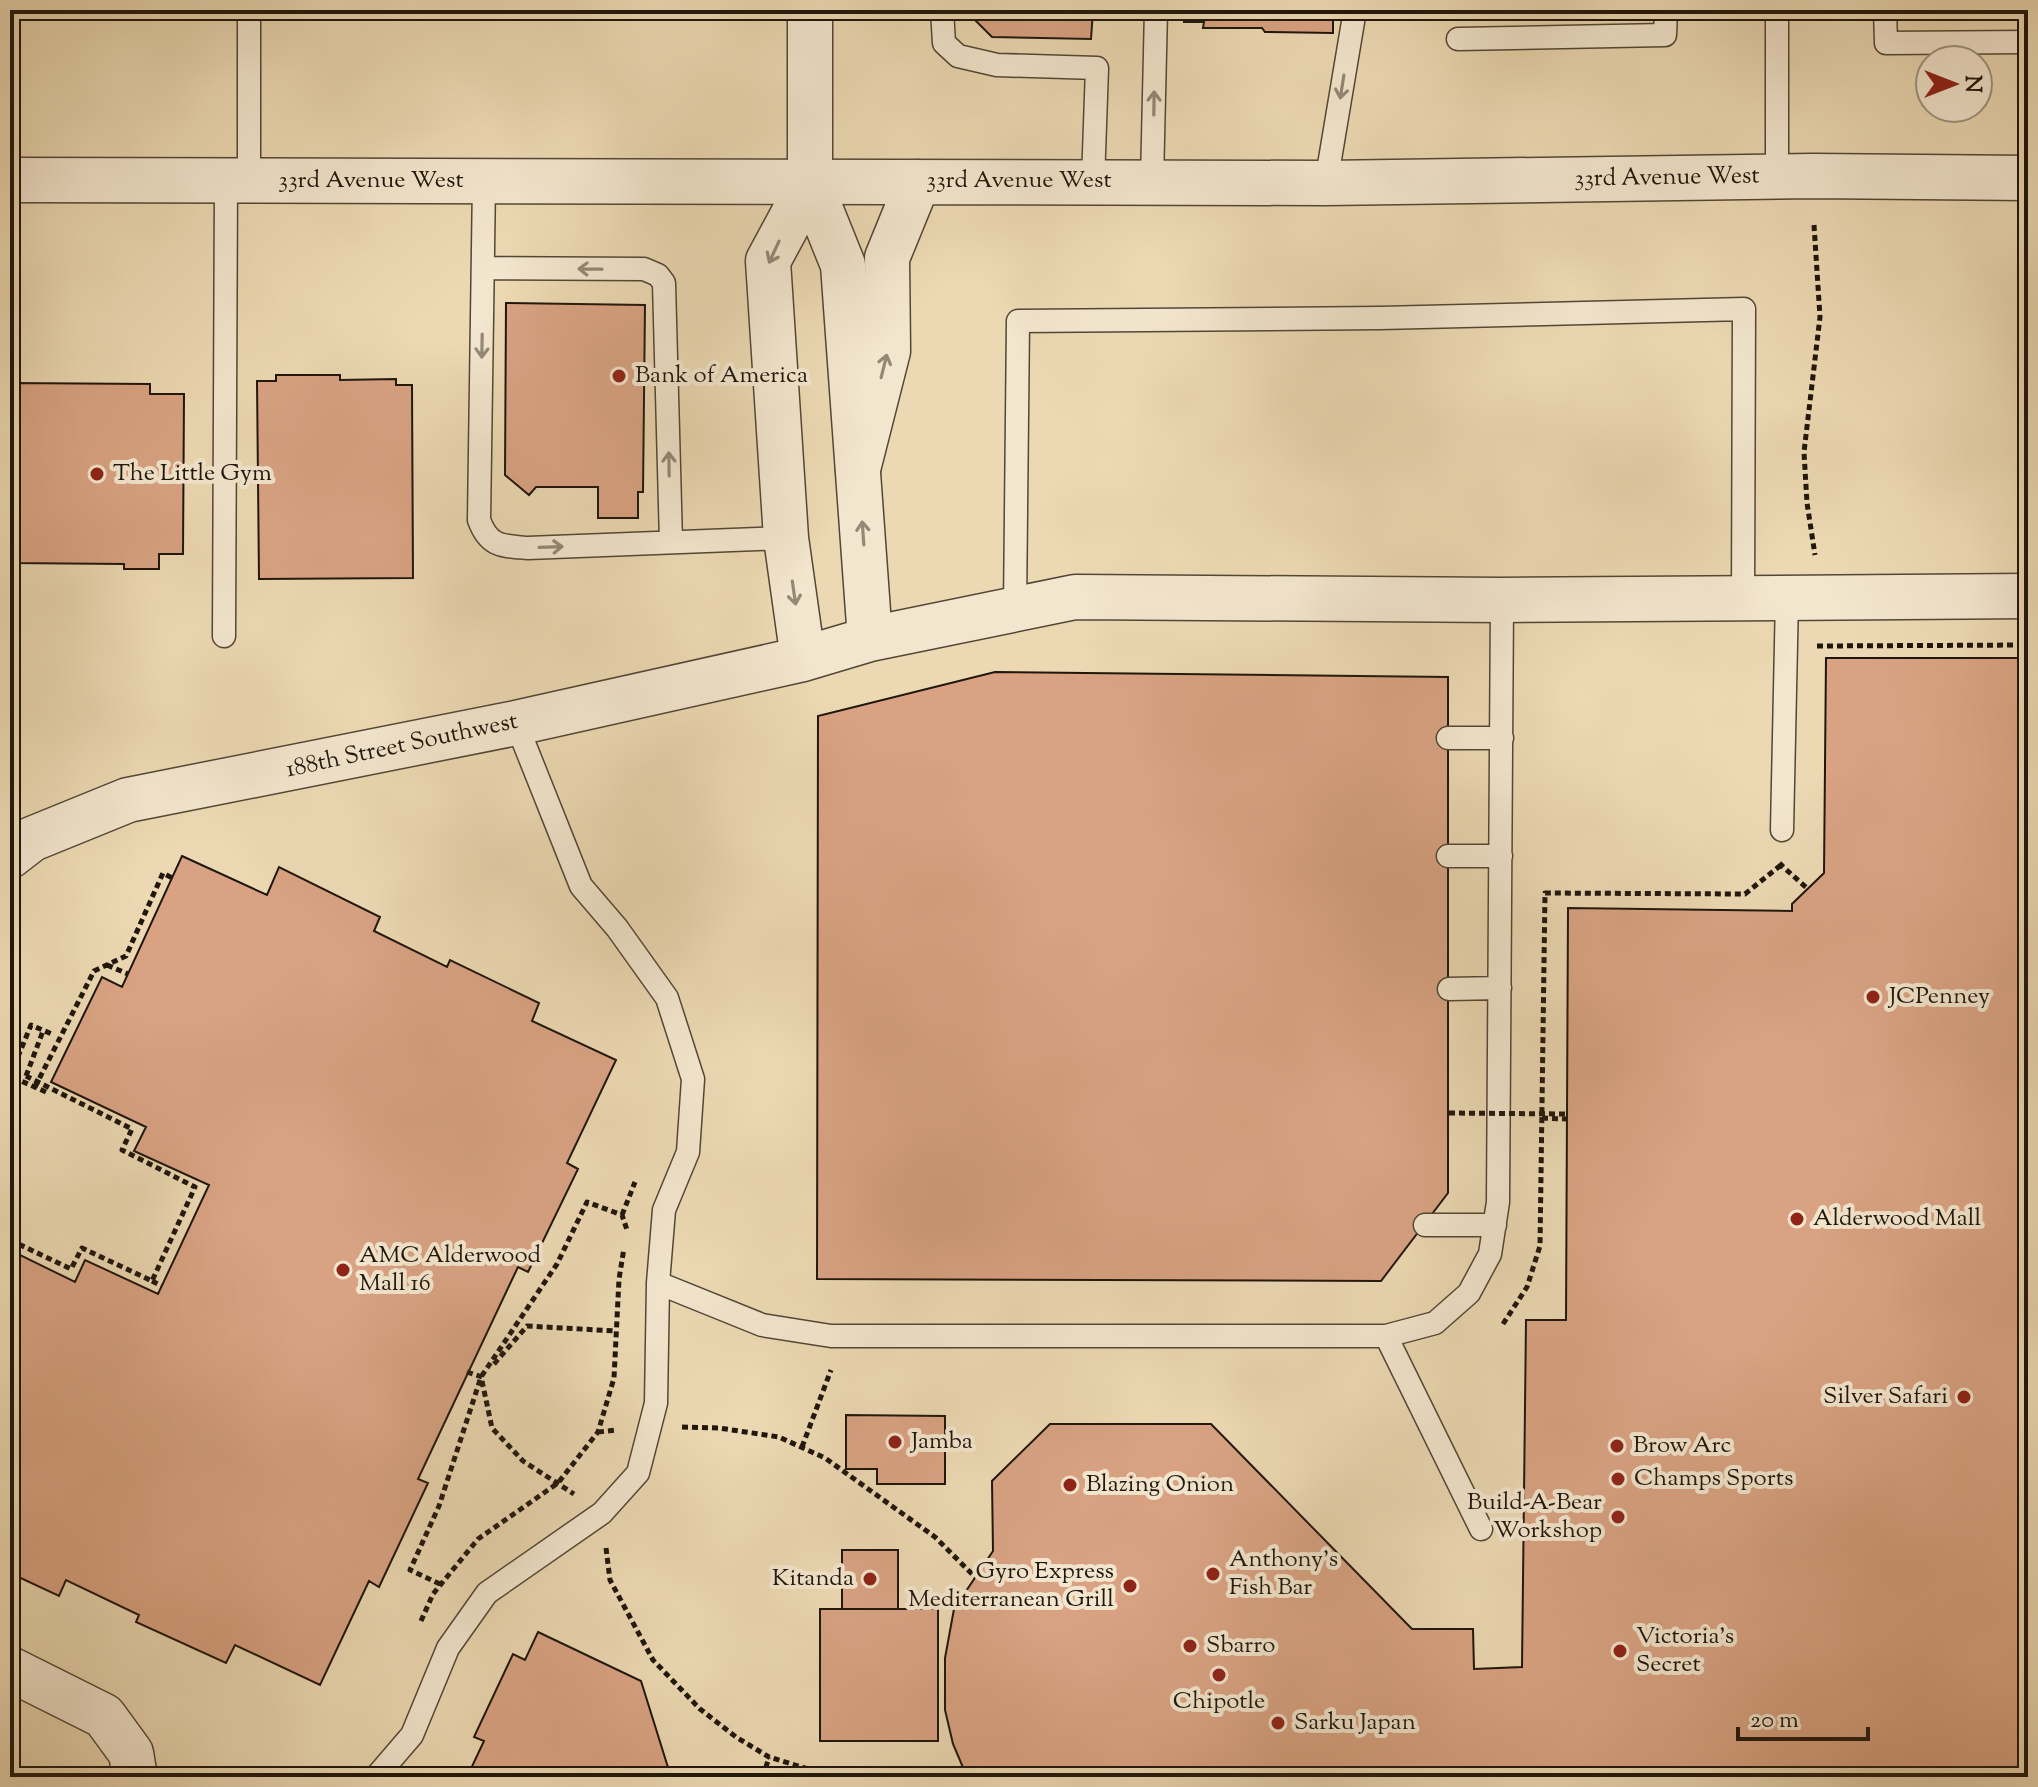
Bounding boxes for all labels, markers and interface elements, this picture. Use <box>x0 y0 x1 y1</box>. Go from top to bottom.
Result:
north arrow <box>1914 44 1994 124</box>
one-way arrow <box>1334 74 1349 99</box>
text: N <box>1955 75 1987 93</box>
one-way arrow <box>1146 90 1161 117</box>
street label: 33rd Avenue West <box>1574 159 1760 197</box>
street label: 33rd Avenue West <box>278 164 464 198</box>
street label: 33rd Avenue West <box>926 164 1112 198</box>
one-way arrow <box>765 239 780 263</box>
one-way arrow <box>577 261 604 277</box>
one-way arrow <box>474 332 490 359</box>
one-way arrow <box>877 354 892 380</box>
place label: Bank of America <box>635 359 808 393</box>
marker: Bank of America <box>610 367 628 385</box>
one-way arrow <box>661 451 676 478</box>
place label: The Little Gym <box>113 457 272 491</box>
marker: The Little Gym <box>88 465 106 483</box>
one-way arrow <box>855 520 870 547</box>
one-way arrow <box>537 539 564 554</box>
one-way arrow <box>787 580 802 605</box>
street label: 188th Street Southwest <box>283 705 521 787</box>
place label: JCPenney <box>1887 980 1990 1014</box>
marker: JCPenney <box>1864 988 1882 1006</box>
place label: Alderwood Mall <box>1813 1202 1981 1236</box>
marker: Alderwood Mall <box>1788 1210 1806 1228</box>
place label: AMC Alderwood Mall 16 <box>359 1239 542 1301</box>
marker: AMC Alderwood Mall 16 <box>334 1261 352 1279</box>
place label: Silver Safari <box>1823 1380 1948 1414</box>
marker: Silver Safari <box>1955 1388 1973 1406</box>
place label: Jamba <box>909 1425 973 1459</box>
place label: Brow Arc <box>1633 1429 1732 1463</box>
marker: Jamba <box>886 1433 904 1451</box>
marker: Brow Arc <box>1608 1437 1626 1455</box>
place label: Champs Sports <box>1634 1462 1793 1496</box>
place label: Blazing Onion <box>1086 1468 1234 1502</box>
marker: Champs Sports <box>1609 1470 1627 1488</box>
marker: Blazing Onion <box>1061 1476 1079 1494</box>
place label: Build-A-Bear Workshop <box>1467 1486 1602 1548</box>
marker: Build-A-Bear Workshop <box>1609 1508 1627 1526</box>
place label: Anthony's Fish Bar <box>1229 1543 1338 1605</box>
place label: Gyro Express Mediterranean Grill <box>908 1555 1114 1617</box>
place label: Kitanda <box>772 1562 854 1596</box>
marker: Anthony's Fish Bar <box>1204 1565 1222 1583</box>
marker: Kitanda <box>861 1570 879 1588</box>
marker: Gyro Express Mediterranean Grill <box>1121 1577 1139 1595</box>
place label: Victoria's Secret <box>1636 1620 1734 1682</box>
place label: Sbarro <box>1206 1629 1275 1663</box>
marker: Sbarro <box>1181 1637 1199 1655</box>
marker: Victoria's Secret <box>1611 1642 1629 1660</box>
marker: Chipotle <box>1210 1666 1228 1684</box>
place label: Chipotle <box>1173 1685 1265 1719</box>
scale bar <box>1738 1691 1868 1741</box>
text: 20 m <box>1750 1704 1799 1738</box>
place label: Sarku Japan <box>1294 1706 1416 1740</box>
marker: Sarku Japan <box>1269 1714 1287 1732</box>

